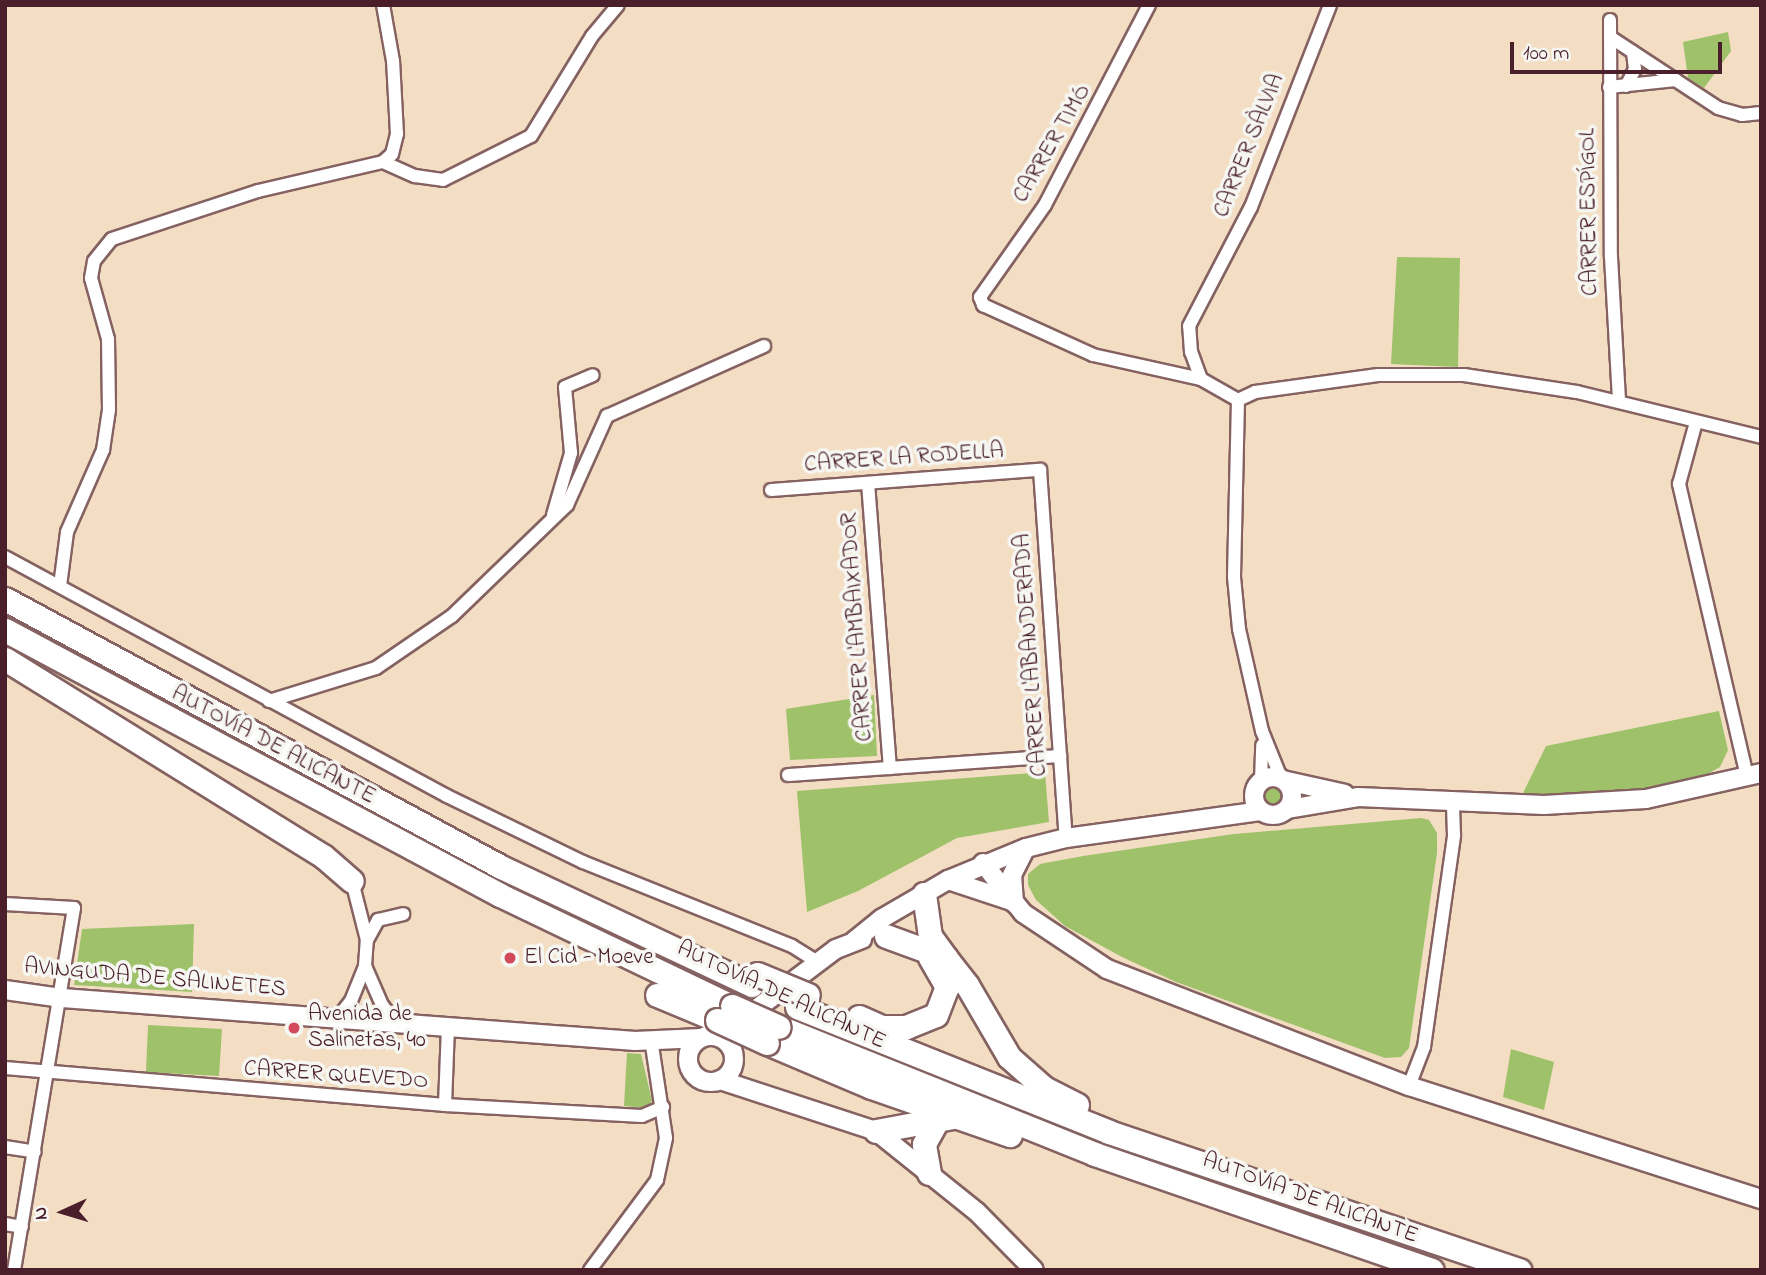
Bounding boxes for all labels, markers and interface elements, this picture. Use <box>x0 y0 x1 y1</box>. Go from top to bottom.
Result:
scale bar <box>1514 28 1726 72</box>
text: 100 m <box>1523 39 1569 69</box>
street label: CARRER SÀLVIA <box>1209 70 1291 222</box>
street label: CARRER TIMÓ <box>1008 80 1098 208</box>
street label: CARRER ESPÍGOL <box>1575 128 1605 296</box>
street label: CARRER LA RODELLA <box>803 438 1005 480</box>
street label: CARRER L'AMBAIXADOR <box>836 512 880 742</box>
street label: CARRER L'ABANDERADA <box>1010 533 1054 777</box>
street label: AUTOVÍA DE ALICANTE <box>166 680 380 812</box>
street label: AUTOVÍA DE ALICANTE <box>672 935 890 1057</box>
place label: El Cid - Moeve <box>524 944 653 972</box>
marker: El Cid - Moeve <box>502 950 518 966</box>
street label: AVINGUDA DE SALINETES <box>23 954 287 1004</box>
place label: Avenida de Salinetas, 40 <box>308 1001 426 1055</box>
marker: Avenida de Salinetas, 40 <box>286 1020 302 1036</box>
street label: CARRER QUEVEDO <box>243 1056 429 1096</box>
street label: AUTOVÍA DE ALICANTE <box>1199 1147 1421 1251</box>
north arrow <box>28 1177 98 1247</box>
text: N <box>28 1206 55 1221</box>

